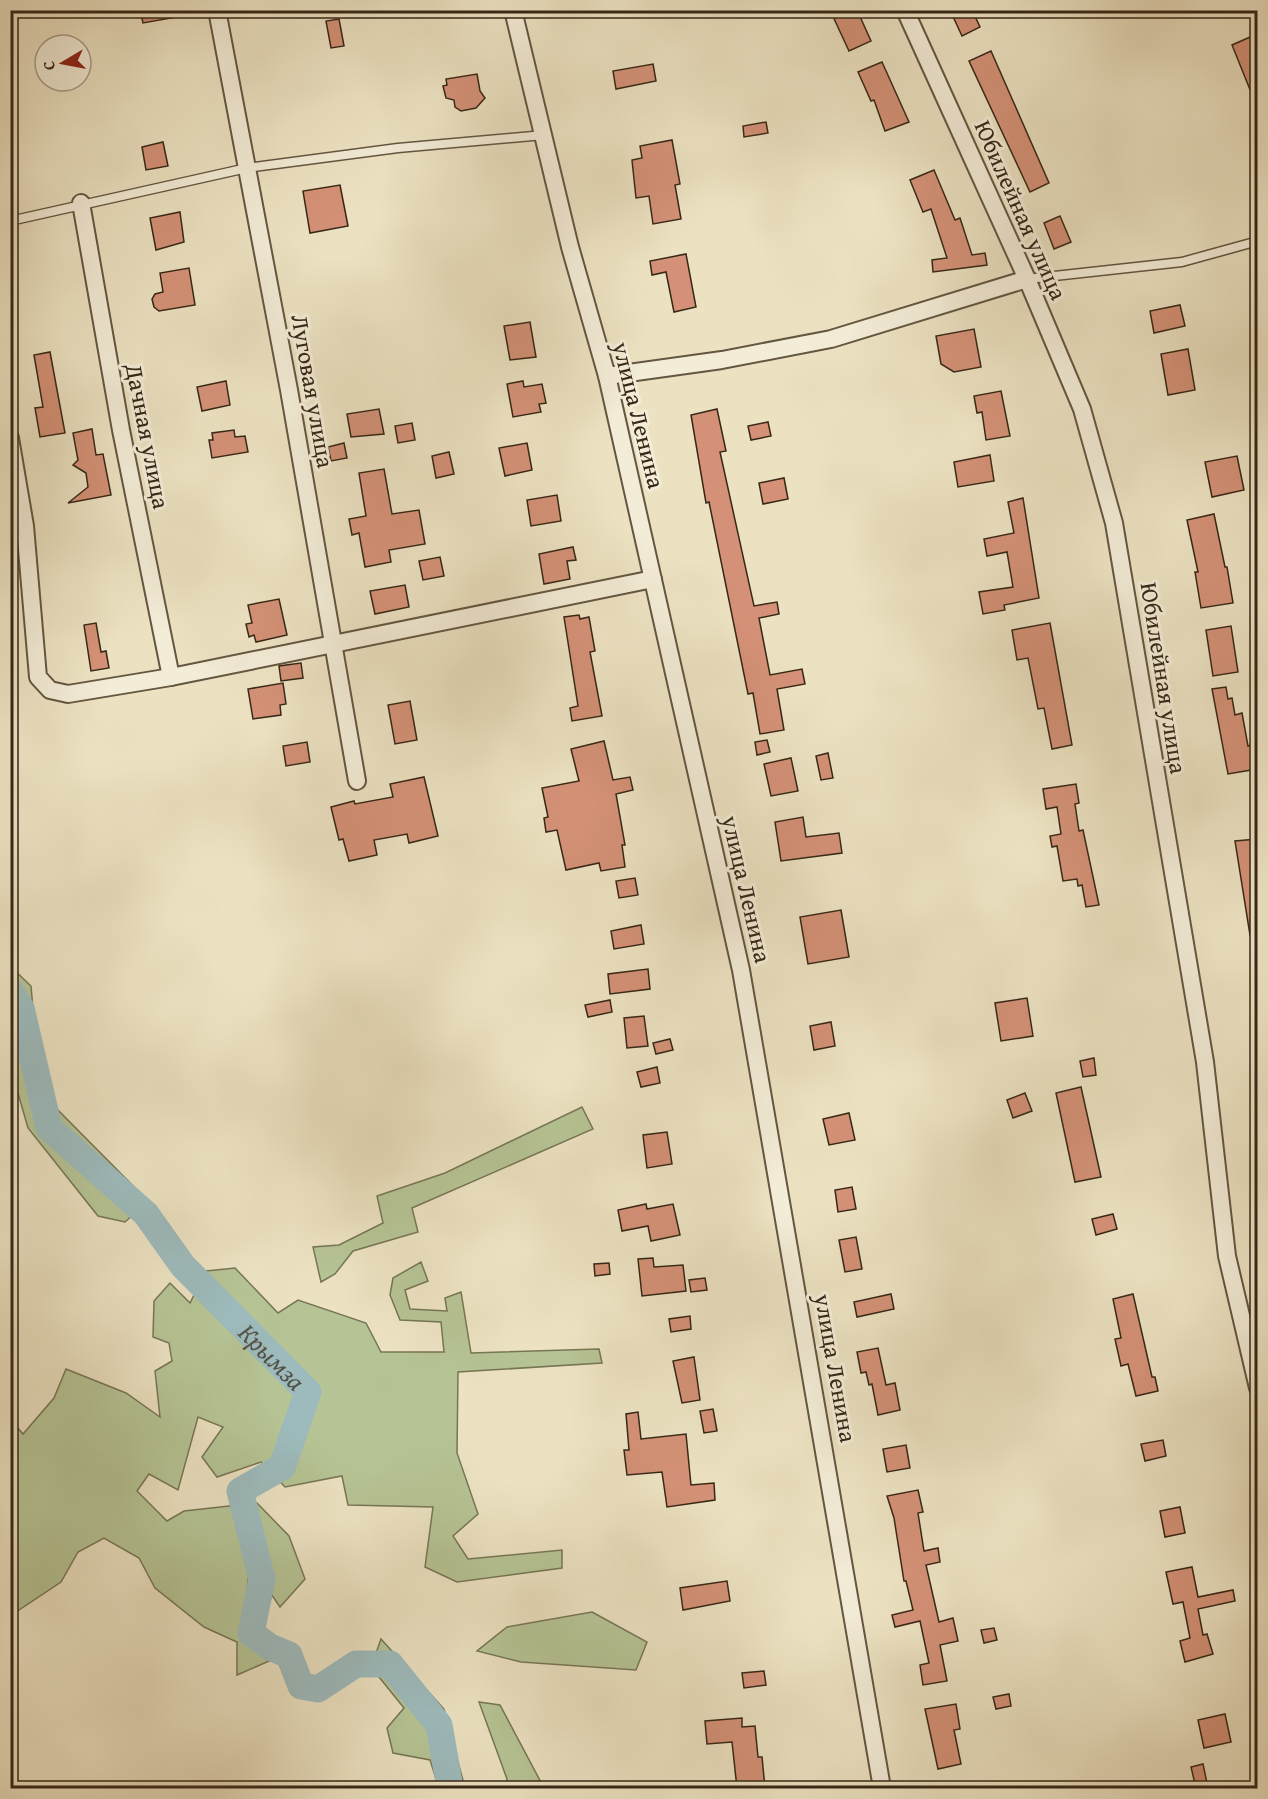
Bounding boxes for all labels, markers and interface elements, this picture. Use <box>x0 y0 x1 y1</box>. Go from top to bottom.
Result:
north arrow <box>33 33 93 93</box>
text: С <box>36 59 61 72</box>
street label: Юбилейная улица <box>966 115 1077 306</box>
street label: Луговая улица <box>282 312 344 471</box>
street label: улица Ленина <box>604 337 674 493</box>
street label: Дачная улица <box>117 359 179 512</box>
street label: Юбилейная улица <box>1132 580 1197 777</box>
street label: улица Ленина <box>713 811 781 967</box>
street label: улица Ленина <box>806 1290 866 1446</box>
water label: Крымза <box>230 1313 315 1399</box>

